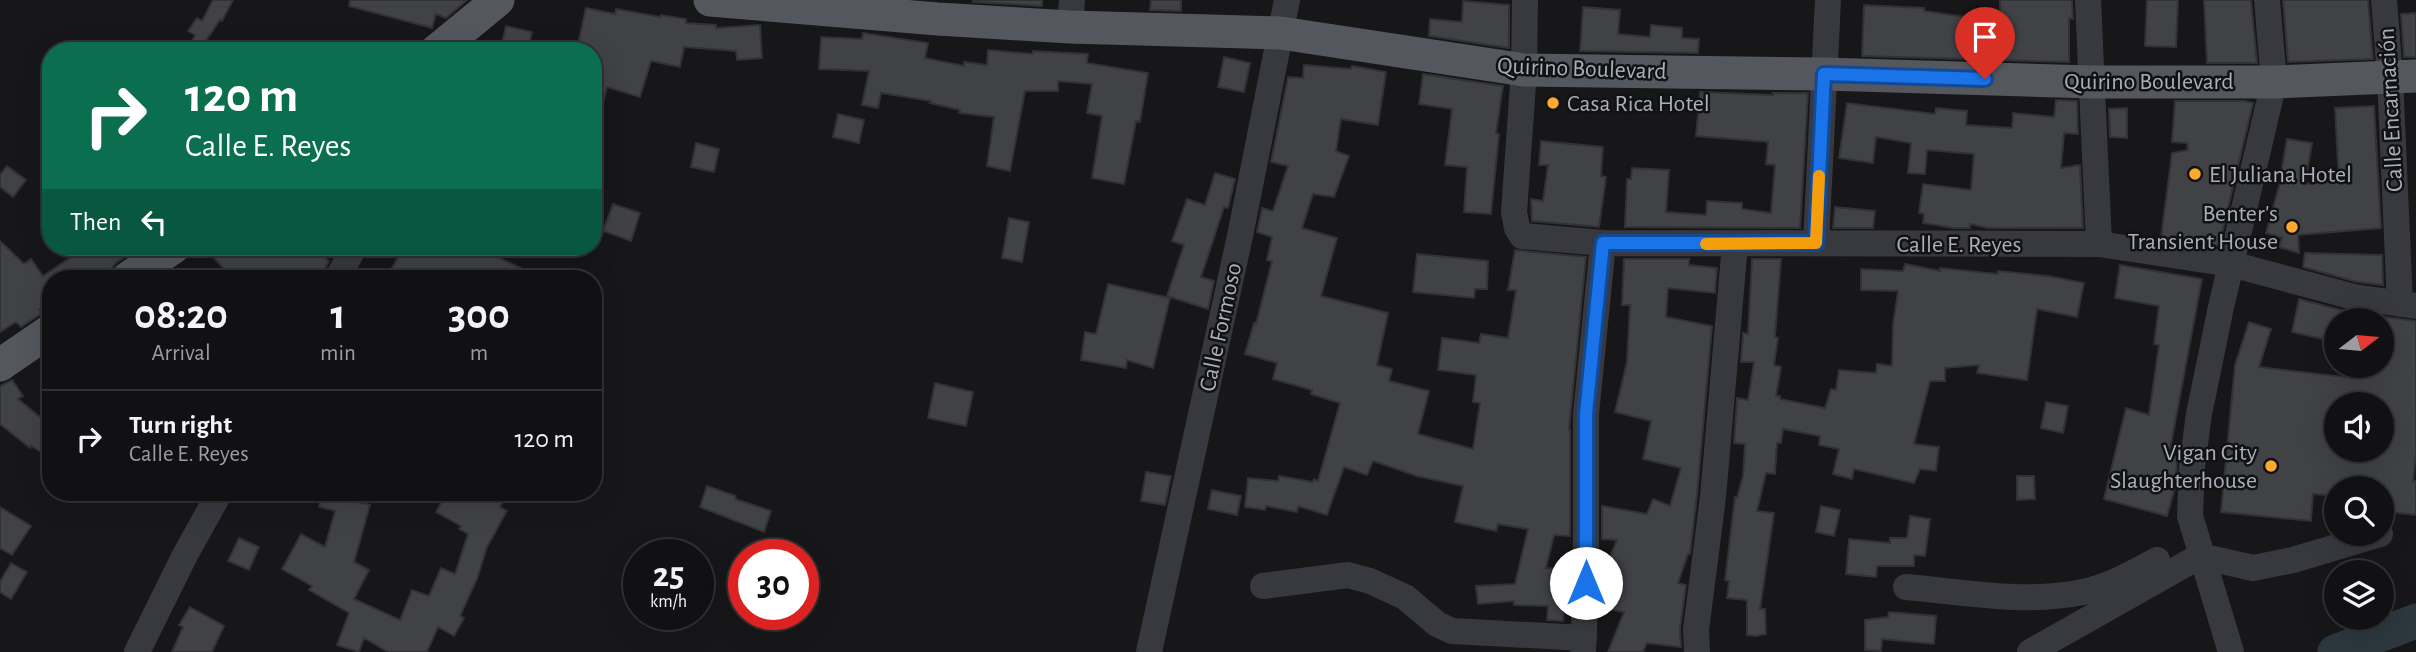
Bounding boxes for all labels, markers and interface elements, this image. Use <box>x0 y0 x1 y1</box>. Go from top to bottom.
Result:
pin <box>1955 7 2015 79</box>
icon: arrive <box>1966 18 2004 56</box>
street label: Calle Encarnación <box>2375 27 2407 193</box>
street label: Quirino Boulevard <box>1497 54 1667 84</box>
icon: right <box>70 70 161 161</box>
street label: Quirino Boulevard <box>2064 70 2234 94</box>
text: 120 m <box>185 72 298 121</box>
place label: Casa Rica Hotel <box>1567 92 1710 116</box>
marker: Casa Rica Hotel <box>1545 95 1561 111</box>
text: Calle E. Reyes <box>185 130 351 162</box>
place label: El Juliana Hotel <box>2209 163 2352 187</box>
marker: El Juliana Hotel <box>2187 166 2203 182</box>
place label: Benter's Transient House <box>2127 202 2278 254</box>
icon: left <box>135 203 173 241</box>
text: Then <box>70 209 121 235</box>
marker: Benter's Transient House <box>2284 219 2300 235</box>
street label: Calle E. Reyes <box>1897 233 2021 257</box>
street label: Calle Formoso <box>1196 261 1246 394</box>
text: 08:20 <box>134 294 228 336</box>
text: 1 <box>330 294 346 336</box>
text: 300 <box>448 294 510 336</box>
north arrow <box>2324 308 2394 378</box>
map controls <box>2324 308 2394 630</box>
text: Arrival <box>151 342 211 365</box>
text: min <box>320 342 356 365</box>
text: m <box>470 342 488 365</box>
button: sound <box>2324 392 2394 462</box>
text: Turn right <box>129 412 232 438</box>
icon: right <box>70 420 108 458</box>
text: 120 m <box>514 426 574 452</box>
place label: Vigan City Slaughterhouse <box>2110 441 2257 493</box>
text: Calle E. Reyes <box>129 443 249 466</box>
marker: Vigan City Slaughterhouse <box>2263 458 2279 474</box>
button: search <box>2324 476 2394 546</box>
speed limit sign: 30 <box>728 539 819 630</box>
position arrow <box>1549 546 1623 620</box>
text: 25 <box>653 558 684 593</box>
button: layers <box>2324 560 2394 630</box>
text: km/h <box>650 593 687 611</box>

